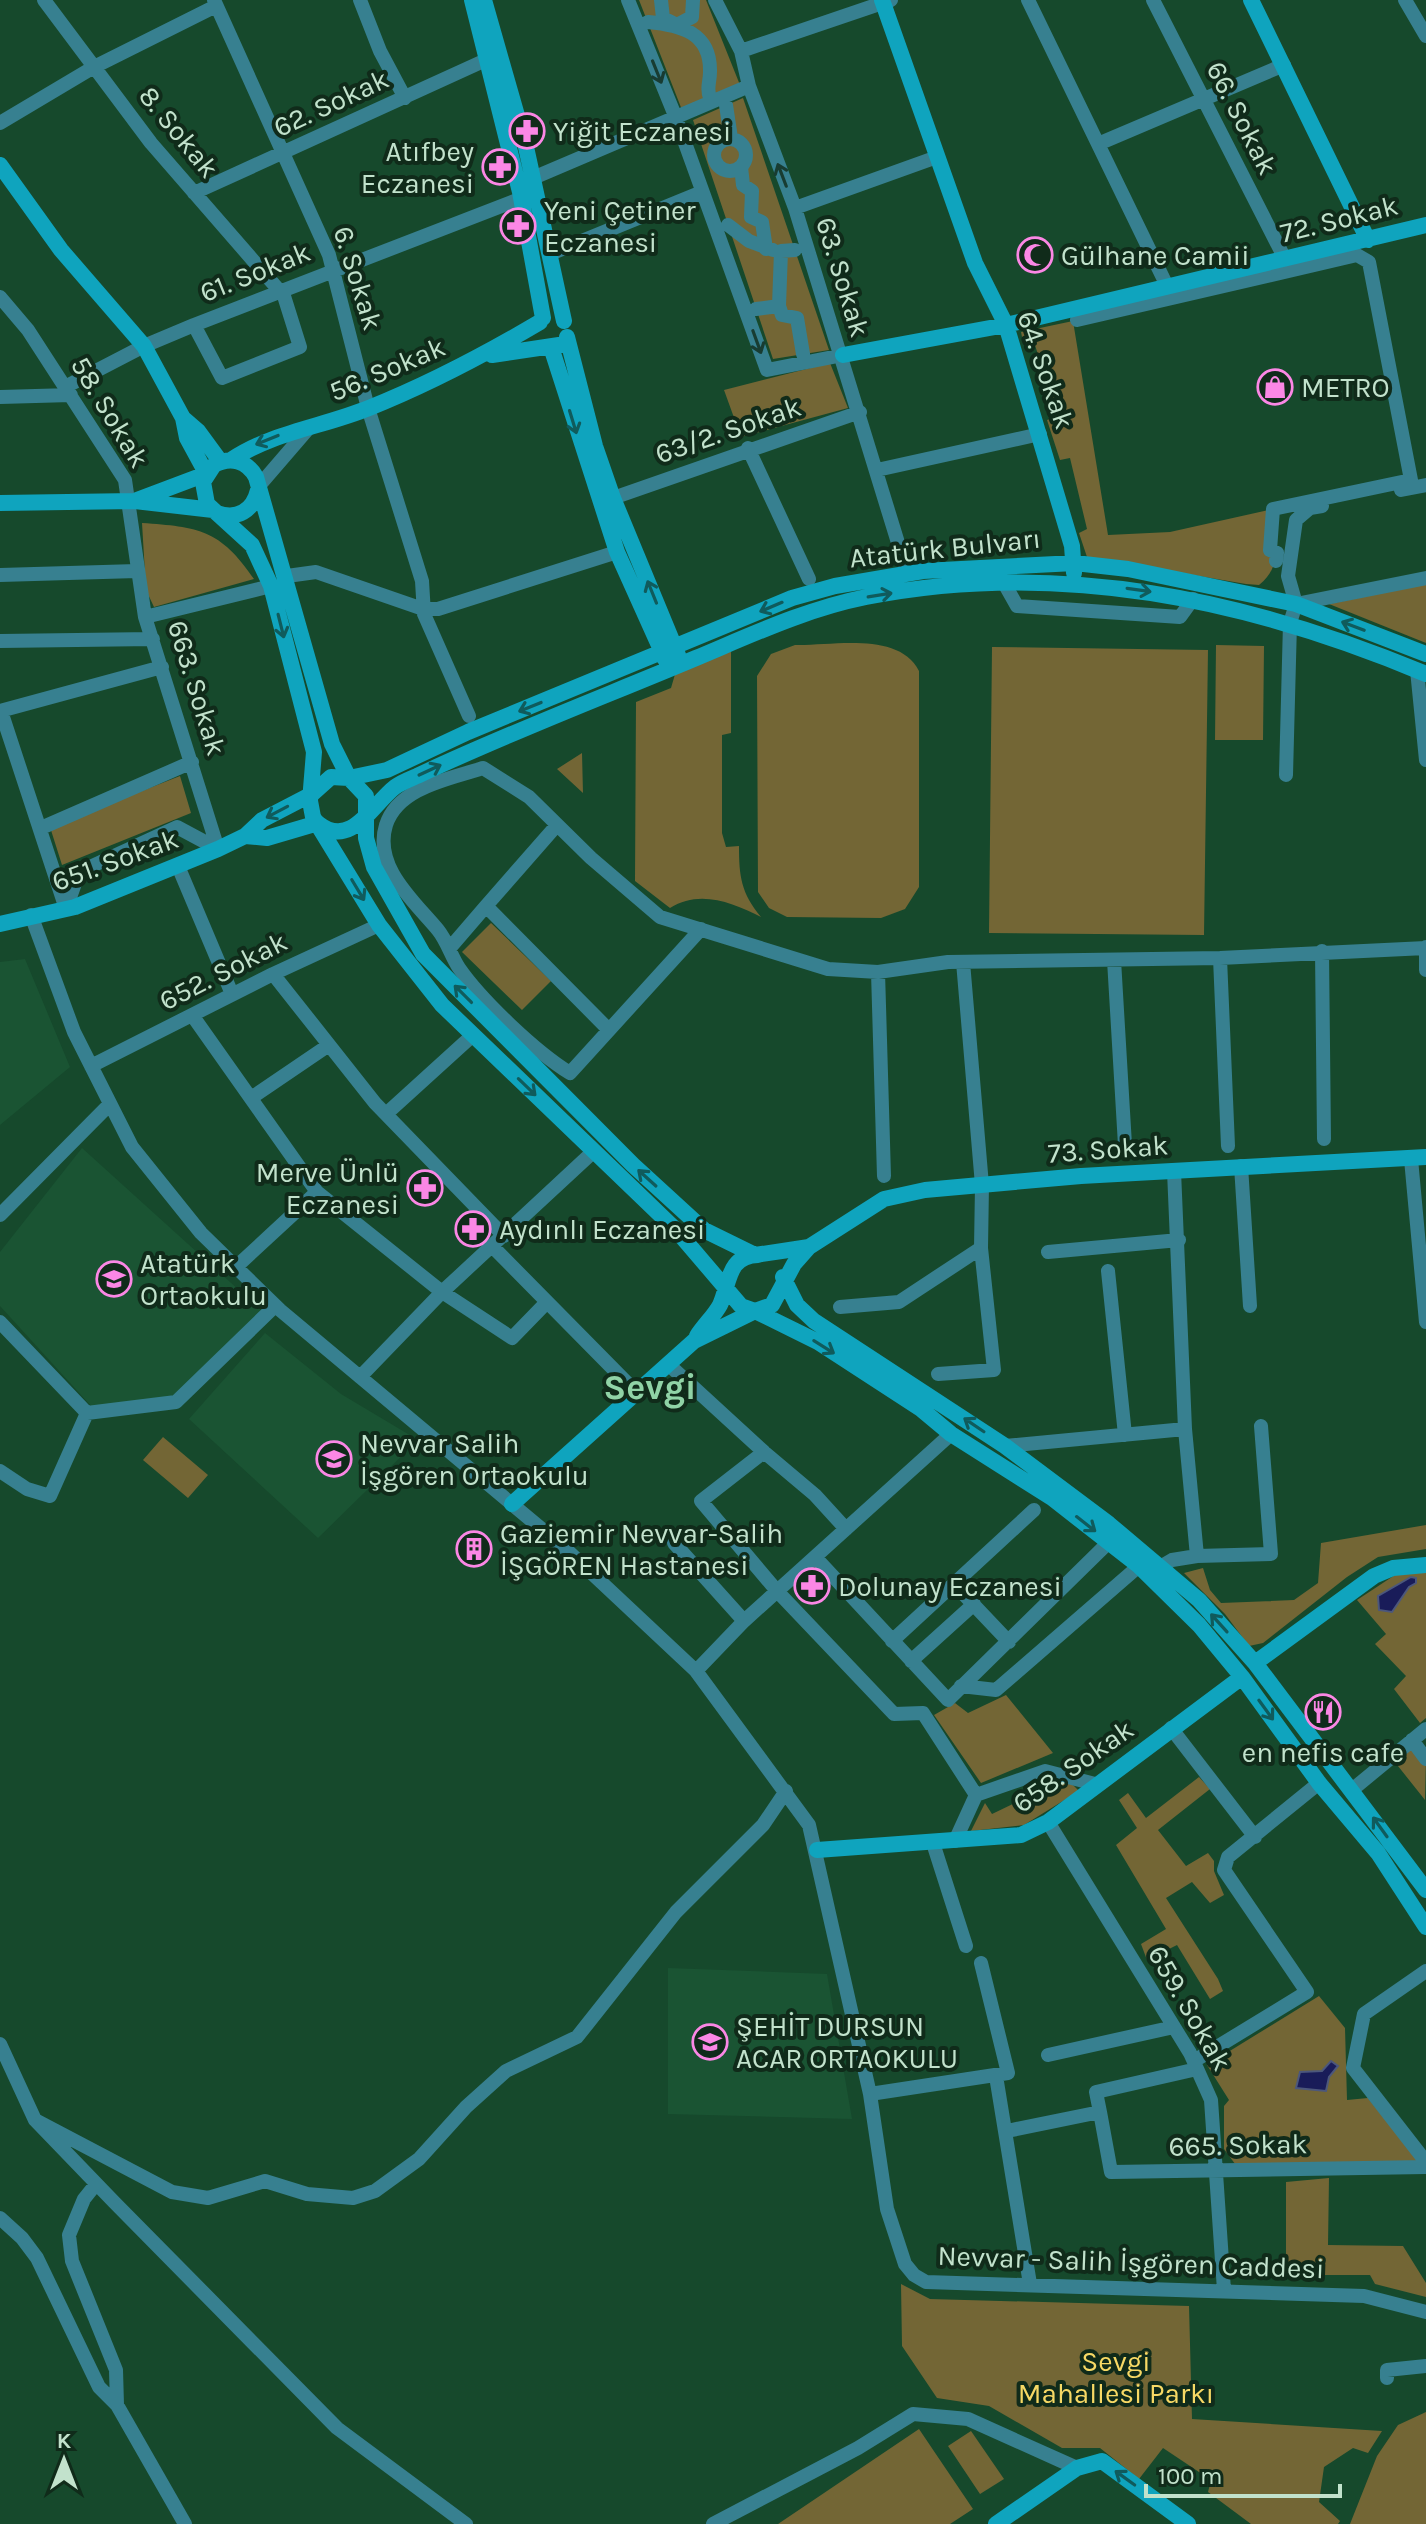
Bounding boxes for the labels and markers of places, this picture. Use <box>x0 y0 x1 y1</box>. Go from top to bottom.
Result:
pharmacy icon: Yiğit Eczanesi <box>508 112 546 150</box>
place label: Yiğit Eczanesi <box>553 115 731 148</box>
place label: Atıfbey Eczanesi <box>361 135 474 200</box>
pharmacy icon: Atıfbey Eczanesi <box>481 148 519 186</box>
place label: Yeni Çetiner Eczanesi <box>544 194 696 259</box>
pharmacy icon: Yeni Çetiner Eczanesi <box>499 207 537 245</box>
mosque icon: Gülhane Camii <box>1016 236 1054 274</box>
place label: Gülhane Camii <box>1061 239 1250 272</box>
shop icon: METRO <box>1256 368 1294 406</box>
place label: METRO <box>1301 371 1390 404</box>
place label: Merve Ünlü Eczanesi <box>256 1156 399 1221</box>
pharmacy icon: Merve Ünlü Eczanesi <box>406 1169 444 1207</box>
pharmacy icon: Aydınlı Eczanesi <box>454 1210 492 1248</box>
place label: Aydınlı Eczanesi <box>499 1213 705 1246</box>
place label: Atatürk Ortaokulu <box>140 1247 267 1312</box>
school or university icon: Atatürk Ortaokulu <box>95 1260 133 1298</box>
place label: Nevvar Salih İşgören Ortaokulu <box>360 1427 589 1492</box>
school or university icon: Nevvar Salih İşgören Ortaokulu <box>315 1440 353 1478</box>
place label: Gaziemir Nevvar-Salih İŞGÖREN Hastanesi <box>500 1517 783 1582</box>
building icon: Gaziemir Nevvar-Salih İŞGÖREN Hastanesi <box>455 1530 493 1568</box>
pharmacy icon: Dolunay Eczanesi <box>793 1567 831 1605</box>
place label: Dolunay Eczanesi <box>838 1570 1062 1603</box>
restaurant icon: en nefis cafe <box>1304 1693 1342 1731</box>
place label: en nefis cafe <box>1242 1736 1404 1769</box>
place label: ŞEHİT DURSUN ACAR ORTAOKULU <box>736 2010 958 2075</box>
school or university icon: ŞEHİT DURSUN ACAR ORTAOKULU <box>691 2023 729 2061</box>

